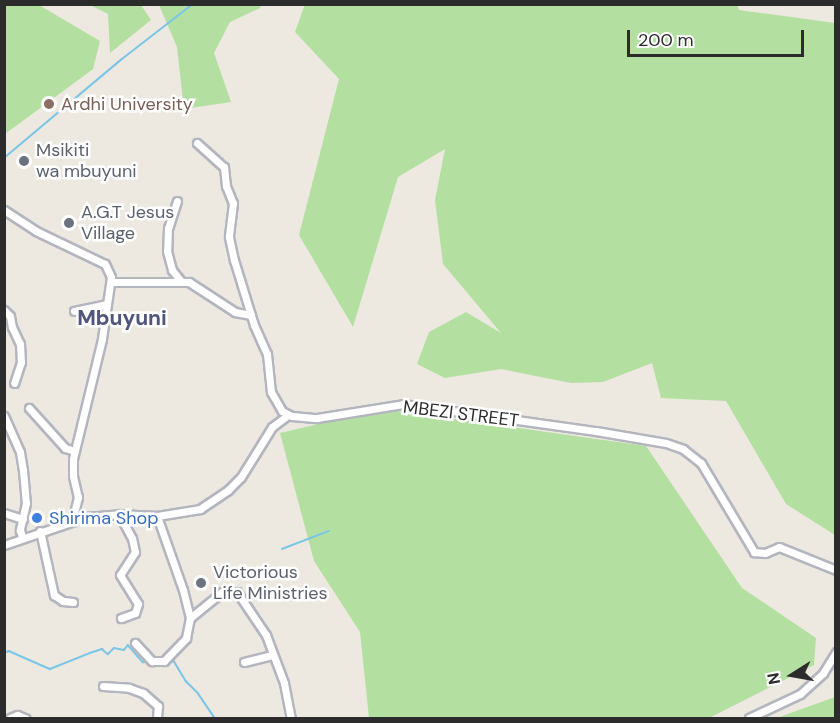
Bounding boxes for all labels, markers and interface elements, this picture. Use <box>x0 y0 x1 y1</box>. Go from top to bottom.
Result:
scale bar <box>630 18 807 56</box>
text: 200 m <box>638 28 694 52</box>
place label: Ardhi University <box>61 93 193 115</box>
marker: Ardhi University <box>42 97 56 111</box>
place label: Msikiti wa mbuyuni <box>36 140 137 182</box>
marker: Msikiti wa mbuyuni <box>17 154 31 168</box>
place label: A.G.T Jesus Village <box>81 202 174 244</box>
marker: A.G.T Jesus Village <box>62 216 76 230</box>
district label: Mbuyuni <box>77 305 167 331</box>
street label: MBEZI STREET <box>402 396 520 432</box>
place label: Shirima Shop <box>49 507 158 529</box>
marker: Shirima Shop <box>30 511 44 525</box>
place label: Victorious Life Ministries <box>213 562 328 604</box>
marker: Victorious Life Ministries <box>194 576 208 590</box>
north arrow <box>762 645 822 705</box>
text: N <box>762 671 785 686</box>

